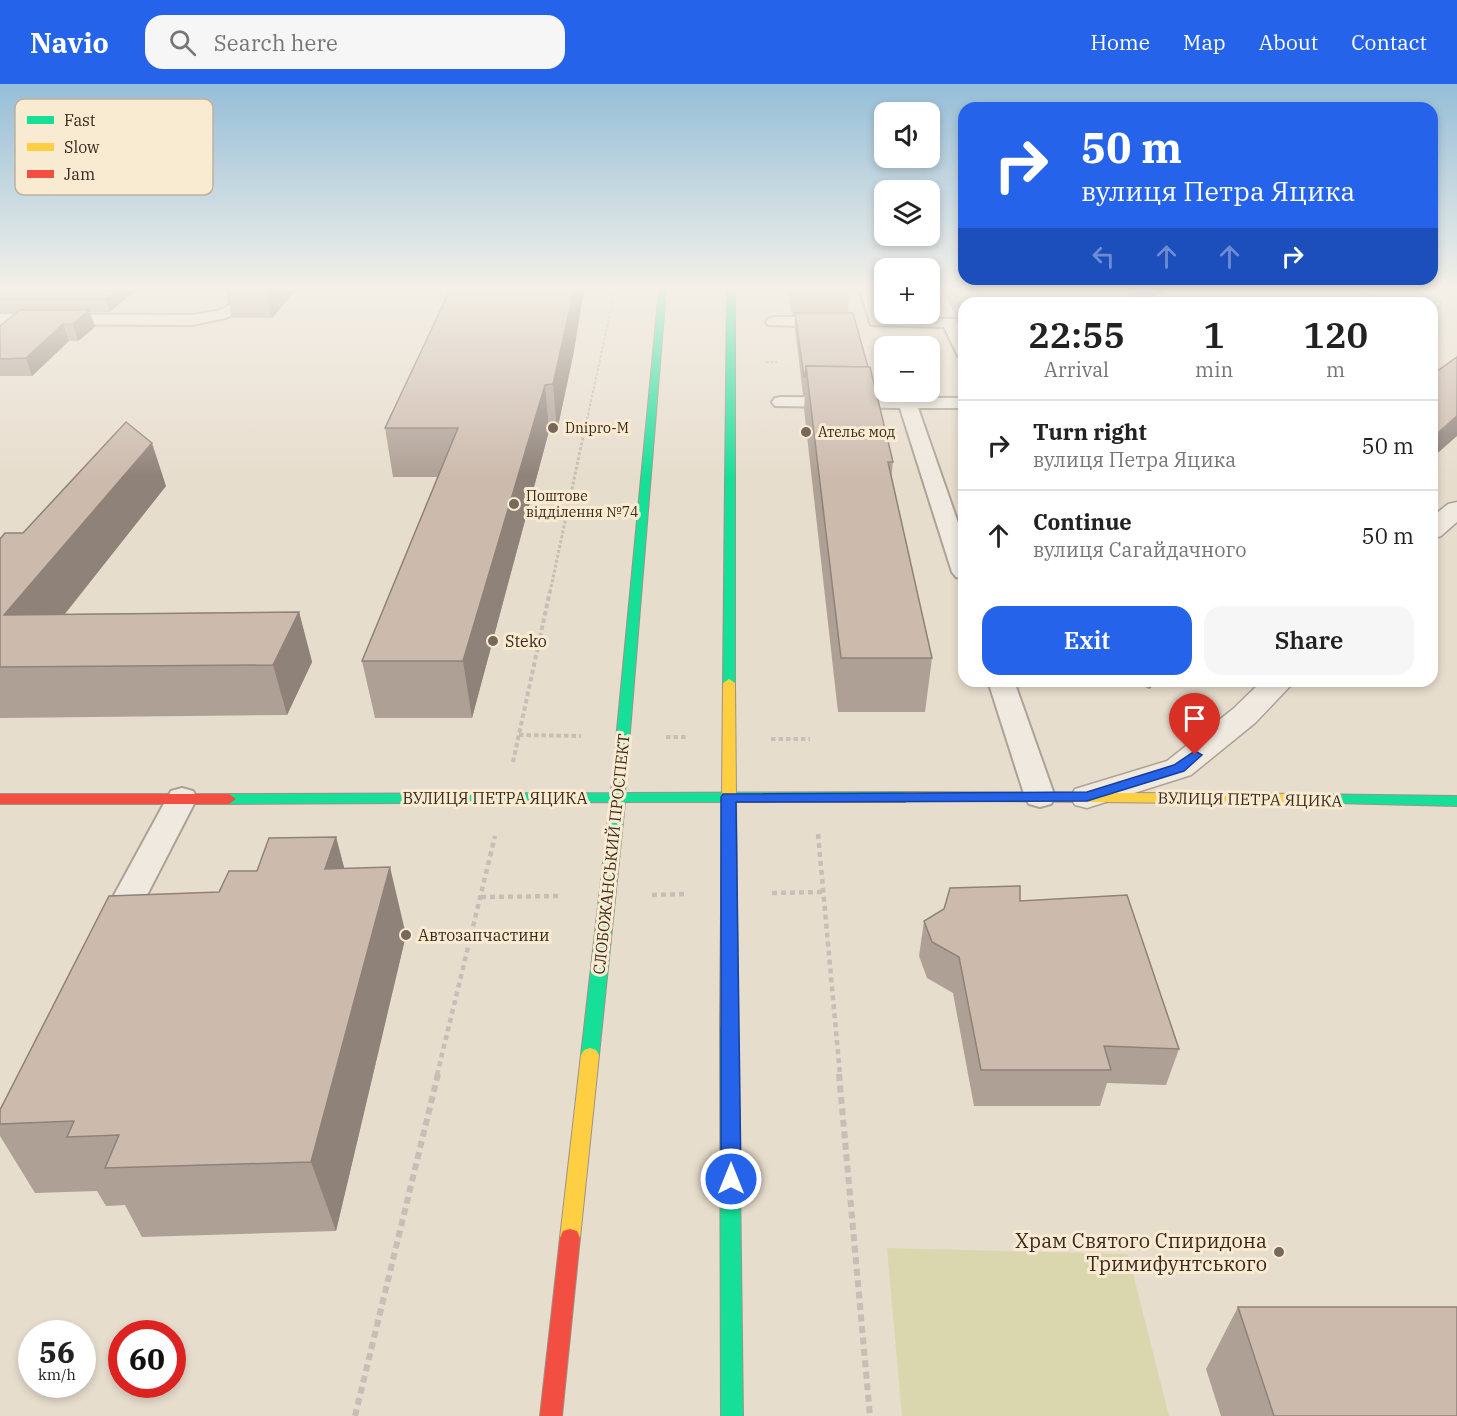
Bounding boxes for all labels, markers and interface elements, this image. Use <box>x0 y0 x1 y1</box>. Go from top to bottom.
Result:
search box <box>145 15 565 69</box>
text: Navio <box>30 24 109 61</box>
icon: search <box>166 26 199 59</box>
text: Search here <box>214 28 338 57</box>
text: Home <box>1090 28 1150 56</box>
text: Map <box>1183 28 1226 56</box>
text: About <box>1259 28 1318 56</box>
text: Contact <box>1351 28 1427 56</box>
legend <box>15 99 213 195</box>
map controls <box>874 102 940 402</box>
button: sound <box>874 102 940 168</box>
text: Fast <box>64 110 96 130</box>
text: 50 m <box>1081 120 1182 175</box>
icon: right <box>982 126 1060 204</box>
text: Slow <box>64 137 100 157</box>
text: Jam <box>64 164 95 184</box>
text: вулиця Петра Яцика <box>1081 173 1355 208</box>
button: layers <box>874 180 940 246</box>
icon: left <box>1087 240 1120 273</box>
icon: ahead <box>1150 240 1183 273</box>
icon: ahead <box>1213 240 1246 273</box>
icon: right <box>1276 240 1309 273</box>
button: + <box>874 258 940 324</box>
text: 22:55 <box>1028 311 1125 358</box>
text: 1 <box>1203 311 1225 358</box>
text: 120 <box>1303 311 1368 358</box>
button: − <box>874 336 940 402</box>
text: Arrival <box>1044 356 1109 383</box>
text: min <box>1195 356 1233 383</box>
text: m <box>1326 356 1345 383</box>
text: Turn right <box>1033 417 1147 446</box>
place label: Dnipro-M <box>565 419 629 437</box>
marker: Dnipro-M <box>546 421 560 435</box>
place label: Ательє мод <box>818 423 896 441</box>
marker: Ательє мод <box>799 425 813 439</box>
icon: right <box>982 429 1015 462</box>
text: 50 m <box>1362 431 1414 460</box>
text: вулиця Петра Яцика <box>1033 446 1236 473</box>
place label: Поштове відділення №74 <box>526 487 639 521</box>
marker: Поштове відділення №74 <box>507 497 521 511</box>
text: Continue <box>1033 507 1132 536</box>
icon: ahead <box>982 519 1015 552</box>
text: 50 m <box>1362 521 1414 550</box>
text: вулиця Сагайдачного <box>1033 536 1247 563</box>
button: Exit <box>982 606 1192 675</box>
button: Share <box>1204 606 1414 675</box>
place label: Steko <box>505 631 547 651</box>
marker: Steko <box>486 634 500 648</box>
pin <box>1169 693 1220 755</box>
icon: arrive <box>1178 702 1211 735</box>
street label: СЛОБОЖАНСЬКИЙ ПРОСПЕКТ <box>588 733 634 975</box>
street label: ВУЛИЦЯ ПЕТРА ЯЦИКА <box>1157 787 1343 811</box>
street label: ВУЛИЦЯ ПЕТРА ЯЦИКА <box>403 788 587 808</box>
place label: Автозапчастини <box>418 925 550 945</box>
marker: Автозапчастини <box>399 928 413 942</box>
position arrow <box>699 1147 763 1211</box>
place label: Храм Святого Спиридона Тримифунтського <box>1015 1227 1267 1277</box>
marker: Храм Святого Спиридона Тримифунтського <box>1272 1245 1286 1259</box>
speed limit sign: 60 <box>108 1320 186 1398</box>
text: 56 <box>39 1332 75 1371</box>
text: km/h <box>38 1365 76 1384</box>

